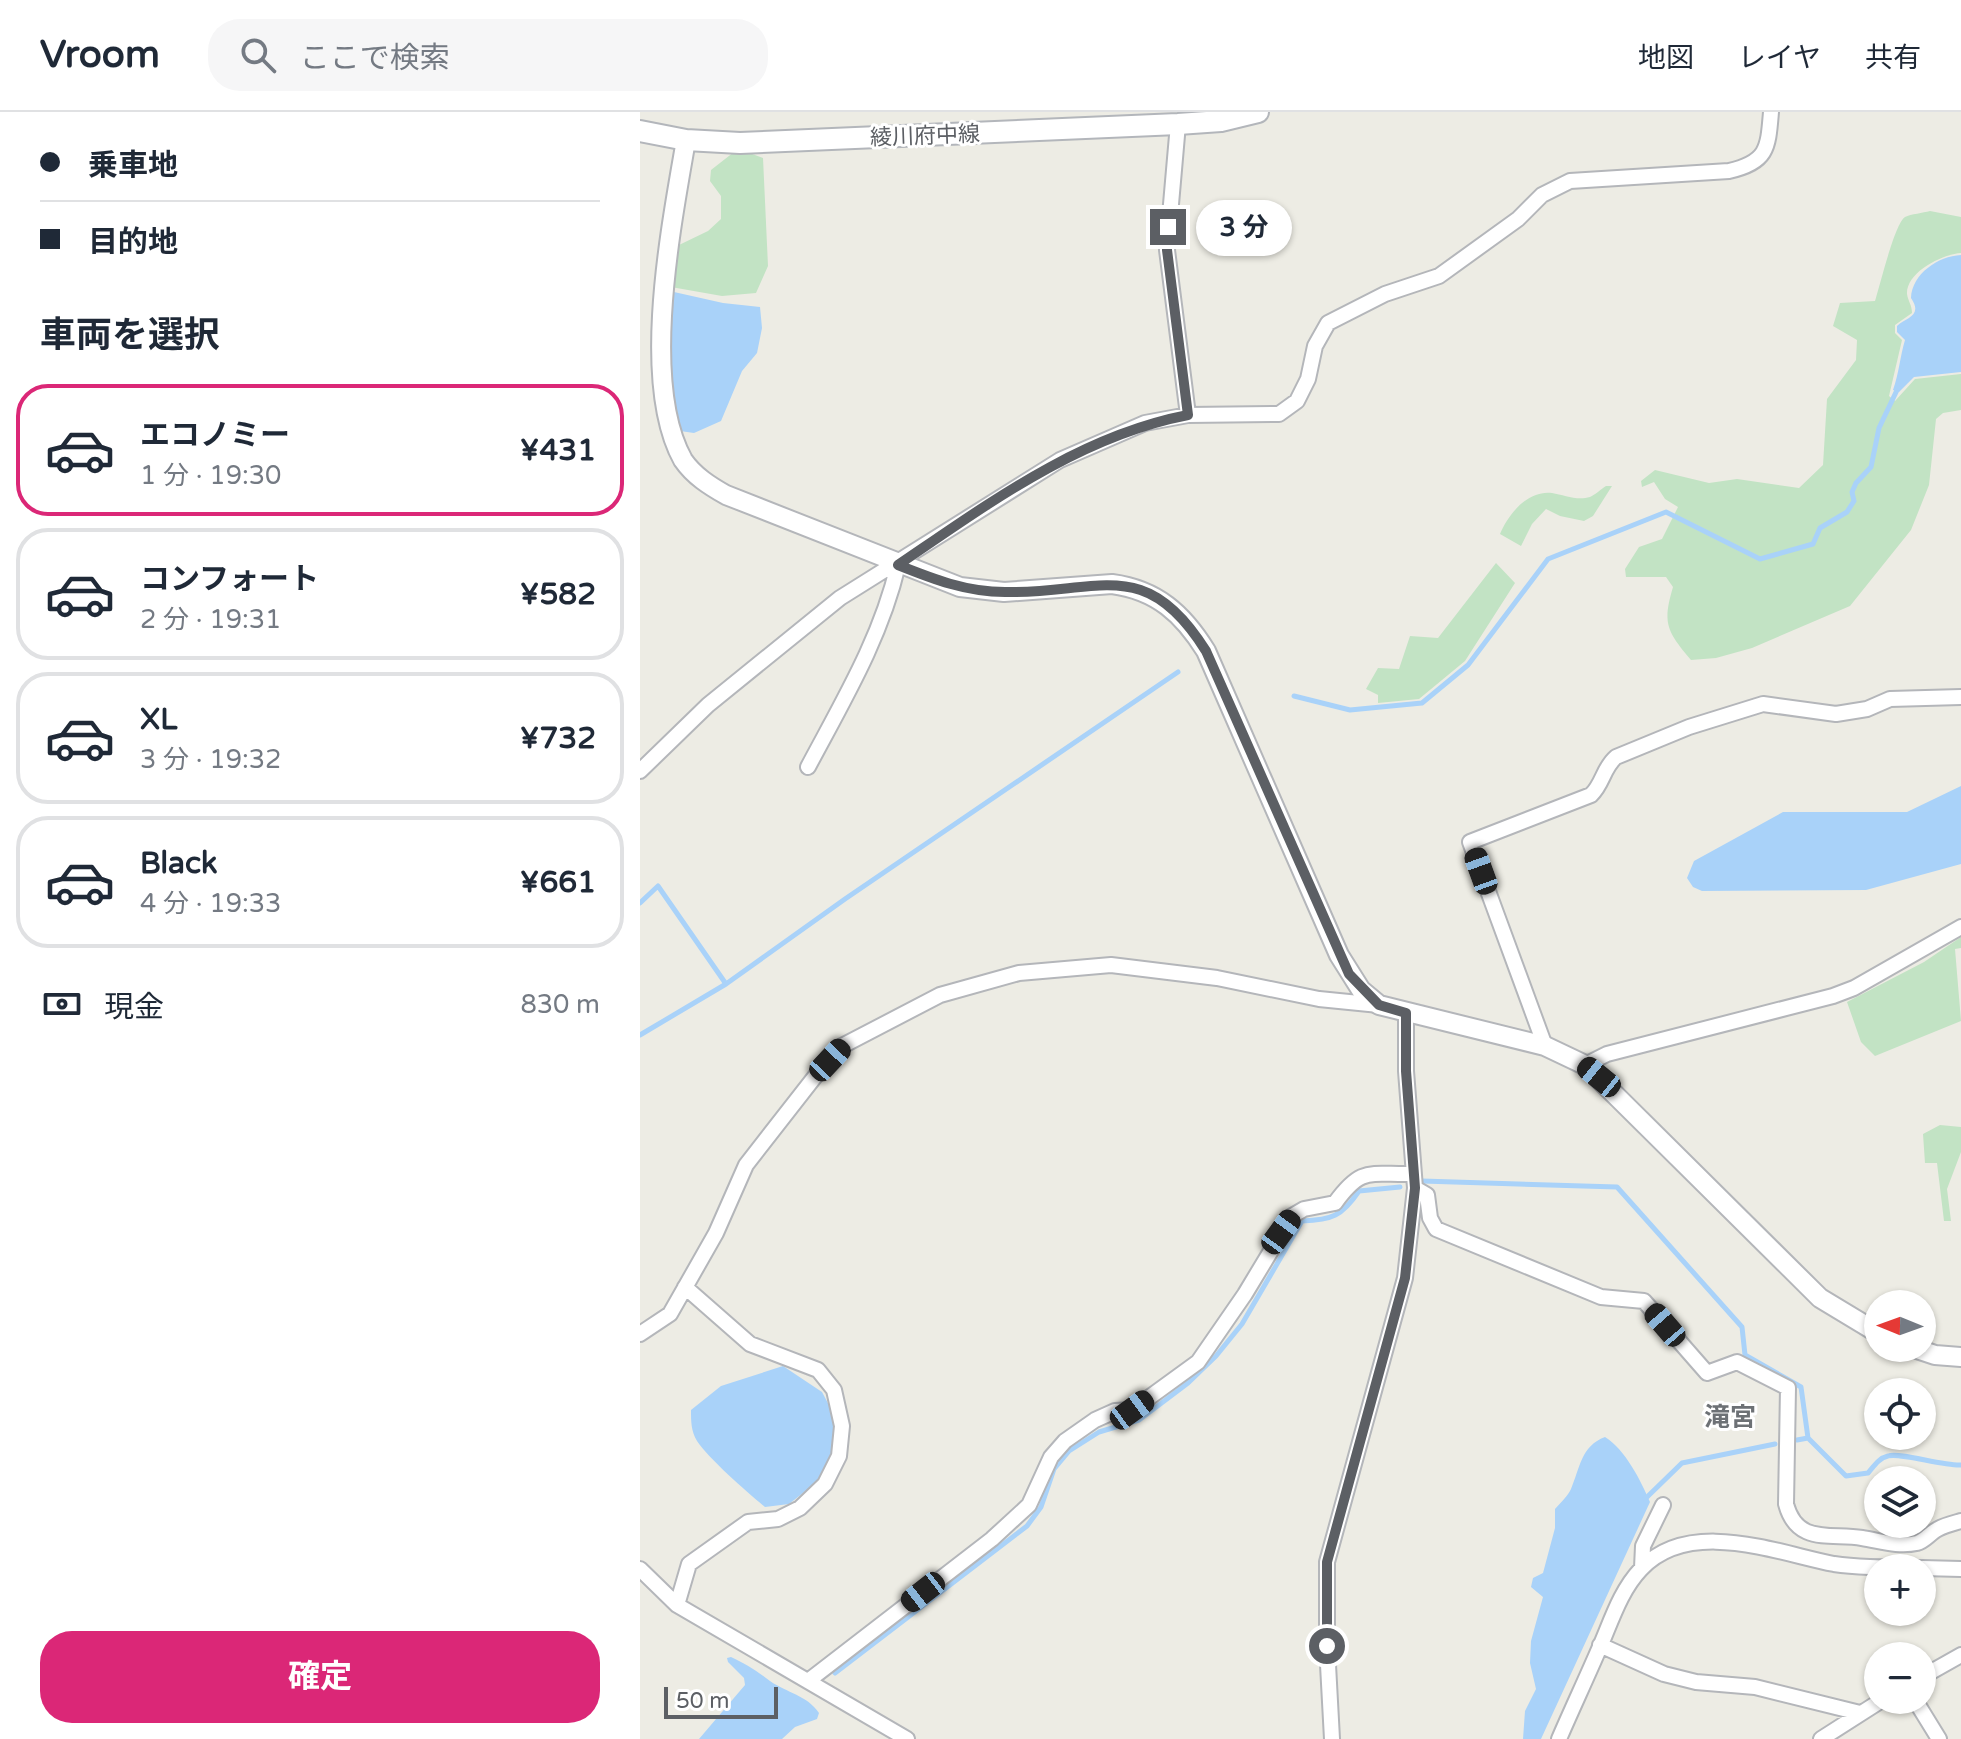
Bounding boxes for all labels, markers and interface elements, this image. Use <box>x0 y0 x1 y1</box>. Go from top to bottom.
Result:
search box <box>208 19 768 91</box>
text: Vroom <box>40 32 160 78</box>
icon: search <box>236 33 280 77</box>
text: ここで検索 <box>300 40 450 77</box>
text: 地図 <box>1638 41 1694 75</box>
text: レイヤ <box>1738 41 1821 75</box>
text: 共有 <box>1865 41 1921 75</box>
street label: 綾川府中線 <box>870 121 980 151</box>
text: 乗車地 <box>88 147 178 184</box>
callout: 3 分 <box>1196 199 1292 255</box>
route end <box>1150 209 1186 245</box>
text: 3 分 <box>1219 212 1269 243</box>
text: 目的地 <box>88 224 178 261</box>
text: 車両を選択 <box>40 314 220 357</box>
icon: car <box>44 414 116 486</box>
text: エコノミー <box>140 417 290 454</box>
text: ¥431 <box>520 432 596 469</box>
text: 1 分 · 19:30 <box>140 460 281 491</box>
icon: car <box>44 558 116 630</box>
text: コンフォート <box>140 561 319 598</box>
text: ¥582 <box>520 576 596 613</box>
text: 2 分 · 19:31 <box>140 604 281 635</box>
text: XL <box>140 701 177 738</box>
icon: car <box>44 702 116 774</box>
text: ¥732 <box>520 720 596 757</box>
text: 3 分 · 19:32 <box>140 744 281 775</box>
car <box>1462 844 1500 898</box>
text: Black <box>140 845 217 882</box>
icon: car <box>44 846 116 918</box>
text: ¥661 <box>520 864 596 901</box>
text: 4 分 · 19:33 <box>140 888 281 919</box>
icon: cash <box>40 982 84 1026</box>
text: 現金 <box>104 989 164 1026</box>
text: 830 m <box>520 989 600 1020</box>
car <box>805 1034 855 1086</box>
car <box>1573 1053 1625 1101</box>
car <box>1257 1206 1305 1258</box>
north arrow <box>1864 1290 1936 1362</box>
map controls <box>1864 1290 1936 1714</box>
car <box>1640 1299 1690 1351</box>
button: locate <box>1864 1378 1936 1450</box>
car <box>1106 1386 1158 1434</box>
district label: 滝宮 <box>1704 1402 1756 1433</box>
button: layers <box>1864 1466 1936 1538</box>
button: + <box>1864 1554 1936 1626</box>
car <box>897 1568 949 1616</box>
route start <box>1309 1628 1345 1664</box>
button: 確定 <box>40 1631 600 1723</box>
button: − <box>1864 1642 1936 1714</box>
scale bar <box>664 1683 778 1719</box>
text: 50 m <box>676 1688 730 1714</box>

